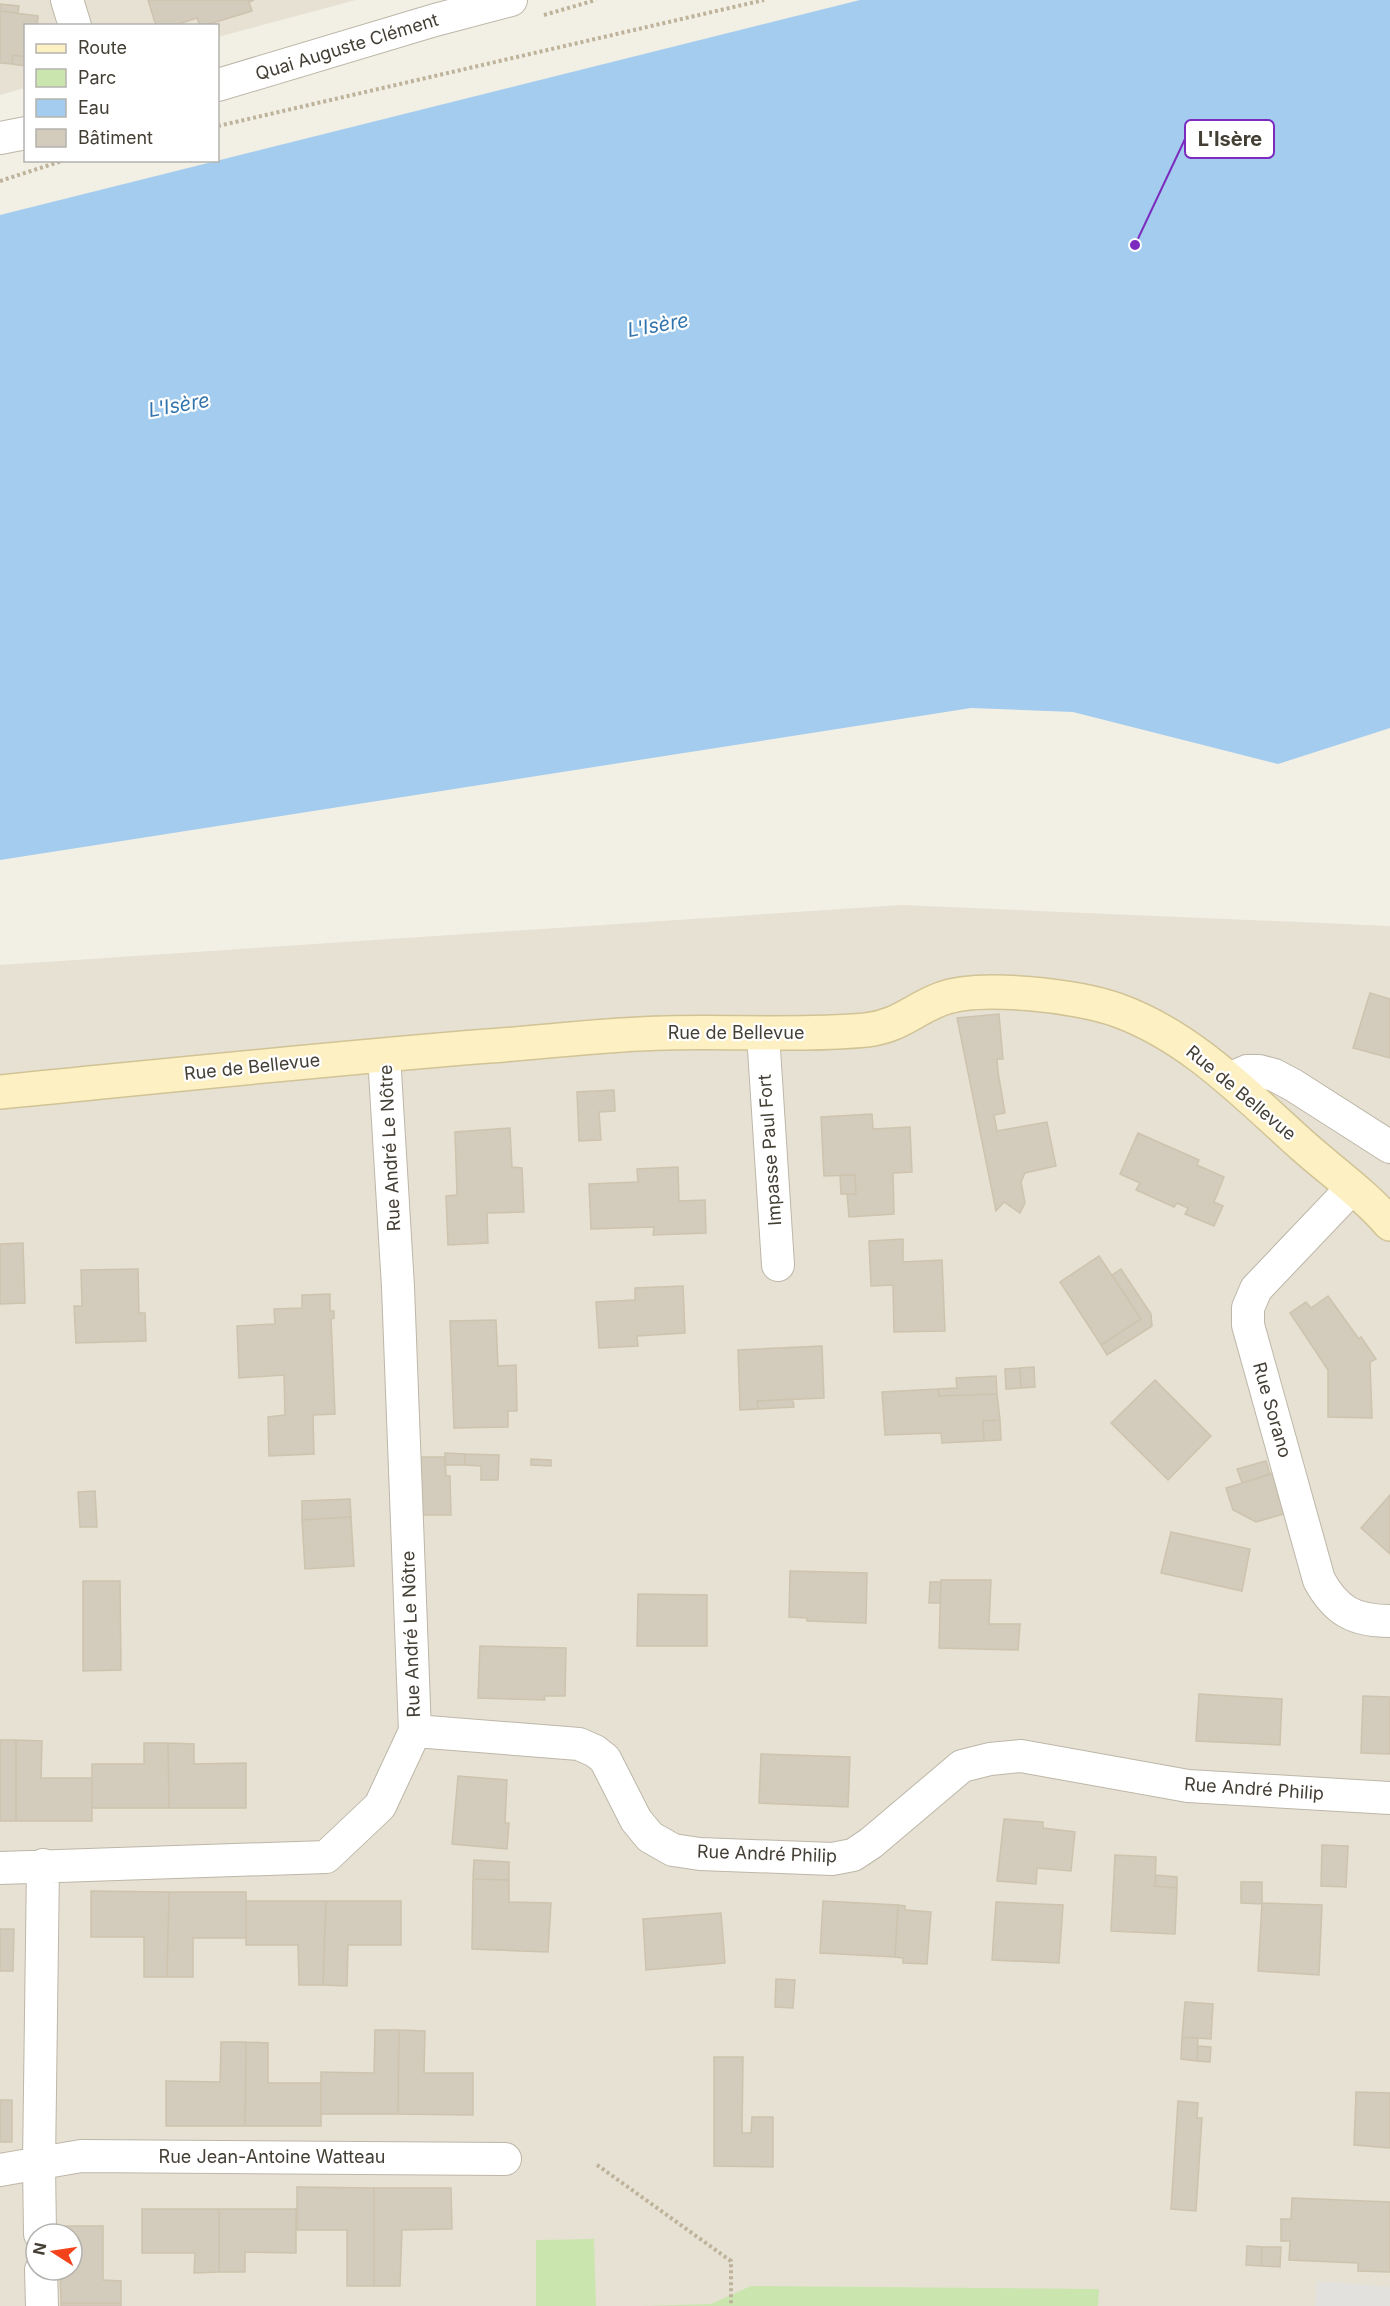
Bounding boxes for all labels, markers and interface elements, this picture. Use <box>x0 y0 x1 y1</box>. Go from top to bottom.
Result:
street label: Quai Auguste Clément <box>253 9 441 84</box>
legend <box>24 24 219 162</box>
text: Route <box>78 37 127 58</box>
text: Parc <box>78 67 116 88</box>
text: Eau <box>78 97 110 118</box>
callout: L'Isère <box>1185 120 1274 158</box>
text: Bâtiment <box>78 127 153 148</box>
text: L'Isère <box>1198 127 1262 151</box>
water label: L'Isère <box>626 308 690 342</box>
water label: L'Isère <box>147 388 211 422</box>
street label: Rue de Bellevue <box>668 1022 804 1043</box>
street label: Rue de Bellevue <box>1182 1041 1300 1145</box>
street label: Rue de Bellevue <box>183 1049 321 1084</box>
street label: Rue André Le Nôtre <box>375 1064 404 1232</box>
street label: Impasse Paul Fort <box>754 1073 785 1226</box>
street label: Rue Sorano <box>1249 1360 1296 1460</box>
street label: Rue André Le Nôtre <box>397 1550 424 1718</box>
street label: Rue André Philip <box>1183 1773 1325 1804</box>
street label: Rue André Philip <box>697 1841 837 1866</box>
street label: Rue Jean-Antoine Watteau <box>159 2146 385 2167</box>
north arrow <box>24 2222 84 2282</box>
text: N <box>28 2241 50 2257</box>

